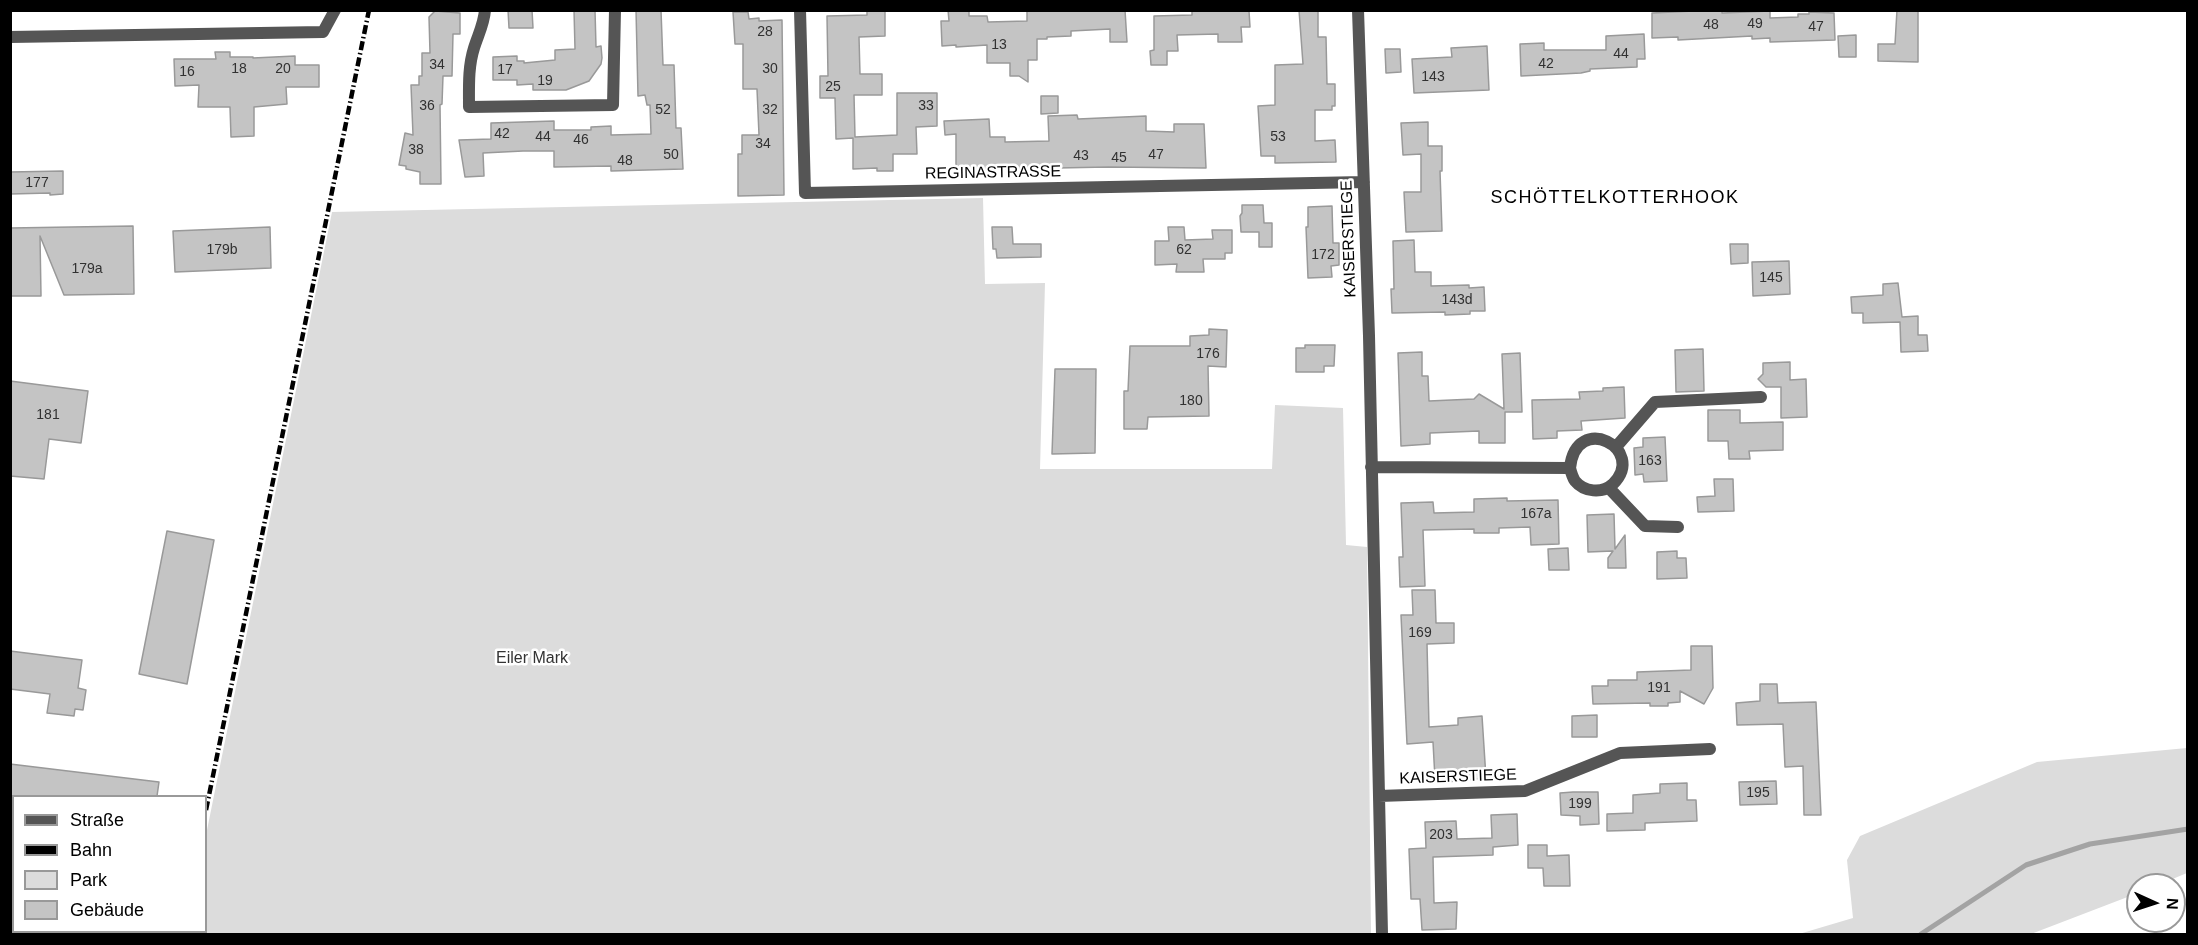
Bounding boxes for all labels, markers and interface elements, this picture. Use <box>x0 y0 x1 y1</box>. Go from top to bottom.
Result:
house number: 49 <box>1747 16 1763 32</box>
house number: 48 <box>1703 17 1719 33</box>
house number: 47 <box>1808 19 1824 35</box>
house number: 28 <box>757 24 773 40</box>
house number: 13 <box>991 37 1007 53</box>
house number: 44 <box>1613 46 1629 62</box>
house number: 42 <box>1538 56 1554 72</box>
house number: 34 <box>429 57 445 73</box>
house number: 18 <box>231 61 247 77</box>
house number: 20 <box>275 61 291 77</box>
house number: 30 <box>762 61 778 77</box>
house number: 17 <box>497 62 513 78</box>
house number: 16 <box>179 64 195 80</box>
house number: 143 <box>1421 69 1445 85</box>
house number: 19 <box>537 73 553 89</box>
house number: 25 <box>825 79 841 95</box>
house number: 36 <box>419 98 435 114</box>
house number: 33 <box>918 98 934 114</box>
house number: 52 <box>655 102 671 118</box>
house number: 32 <box>762 102 778 118</box>
house number: 42 <box>494 126 510 142</box>
house number: 44 <box>535 129 551 145</box>
house number: 53 <box>1270 129 1286 145</box>
house number: 46 <box>573 132 589 148</box>
house number: 34 <box>755 136 771 152</box>
house number: 38 <box>408 142 424 158</box>
house number: 50 <box>663 147 679 163</box>
house number: 47 <box>1148 147 1164 163</box>
house number: 43 <box>1073 148 1089 164</box>
house number: 45 <box>1111 150 1127 166</box>
house number: 48 <box>617 153 633 169</box>
street label: REGINASTRASSE <box>925 162 1061 184</box>
house number: 177 <box>25 175 49 191</box>
street label: KAISERSTIEGE <box>1337 180 1361 298</box>
district label: SCHÖTTELKOTTERHOOK <box>1490 187 1740 209</box>
house number: 179b <box>206 242 238 258</box>
house number: 62 <box>1176 242 1192 258</box>
house number: 172 <box>1311 247 1335 263</box>
house number: 179a <box>71 261 103 277</box>
house number: 145 <box>1759 270 1783 286</box>
house number: 143d <box>1441 292 1473 308</box>
house number: 176 <box>1196 346 1220 362</box>
house number: 180 <box>1179 393 1203 409</box>
house number: 181 <box>36 407 60 423</box>
house number: 163 <box>1638 453 1662 469</box>
house number: 167a <box>1520 506 1552 522</box>
house number: 169 <box>1408 625 1432 641</box>
park label: Eiler Mark <box>496 649 568 669</box>
house number: 191 <box>1647 680 1671 696</box>
street label: KAISERSTIEGE <box>1399 765 1517 789</box>
house number: 195 <box>1746 785 1770 801</box>
legend <box>12 795 207 933</box>
house number: 199 <box>1568 796 1592 812</box>
text: Straße <box>70 810 124 830</box>
house number: 203 <box>1429 827 1453 843</box>
text: Bahn <box>70 840 112 860</box>
text: Park <box>70 870 107 890</box>
north arrow <box>2126 873 2186 933</box>
text: N <box>2164 898 2181 910</box>
text: Gebäude <box>70 900 144 920</box>

